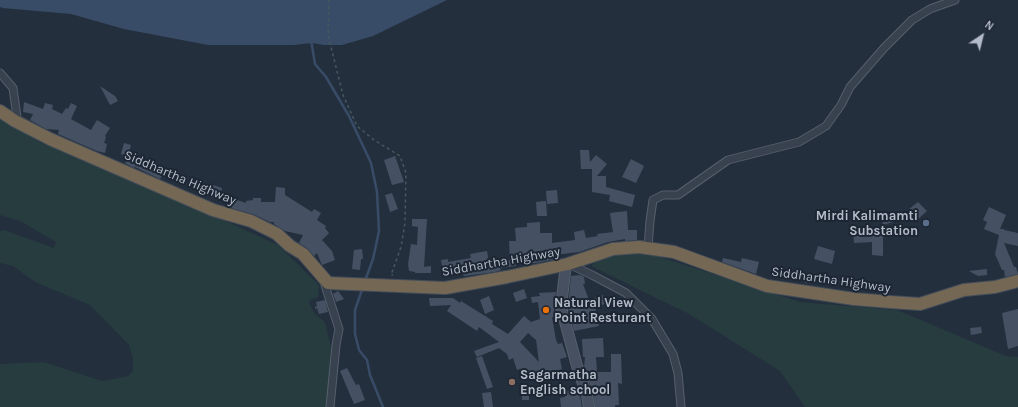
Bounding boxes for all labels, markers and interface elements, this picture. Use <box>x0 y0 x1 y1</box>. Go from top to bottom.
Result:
north arrow <box>962 16 1002 56</box>
text: N <box>982 18 996 33</box>
street label: Siddhartha Highway <box>122 147 238 209</box>
place label: Mirdi Kalimamti Substation <box>816 208 918 239</box>
marker: Mirdi Kalimamti Substation <box>921 218 931 228</box>
street label: Siddhartha Highway <box>440 244 562 280</box>
street label: Siddhartha Highway <box>770 264 892 296</box>
place label: Natural View Point Resturant <box>554 295 651 326</box>
marker: Natural View Point Resturant <box>541 305 551 315</box>
place label: Sagarmatha English school <box>520 367 610 398</box>
marker: Sagarmatha English school <box>507 377 517 387</box>

